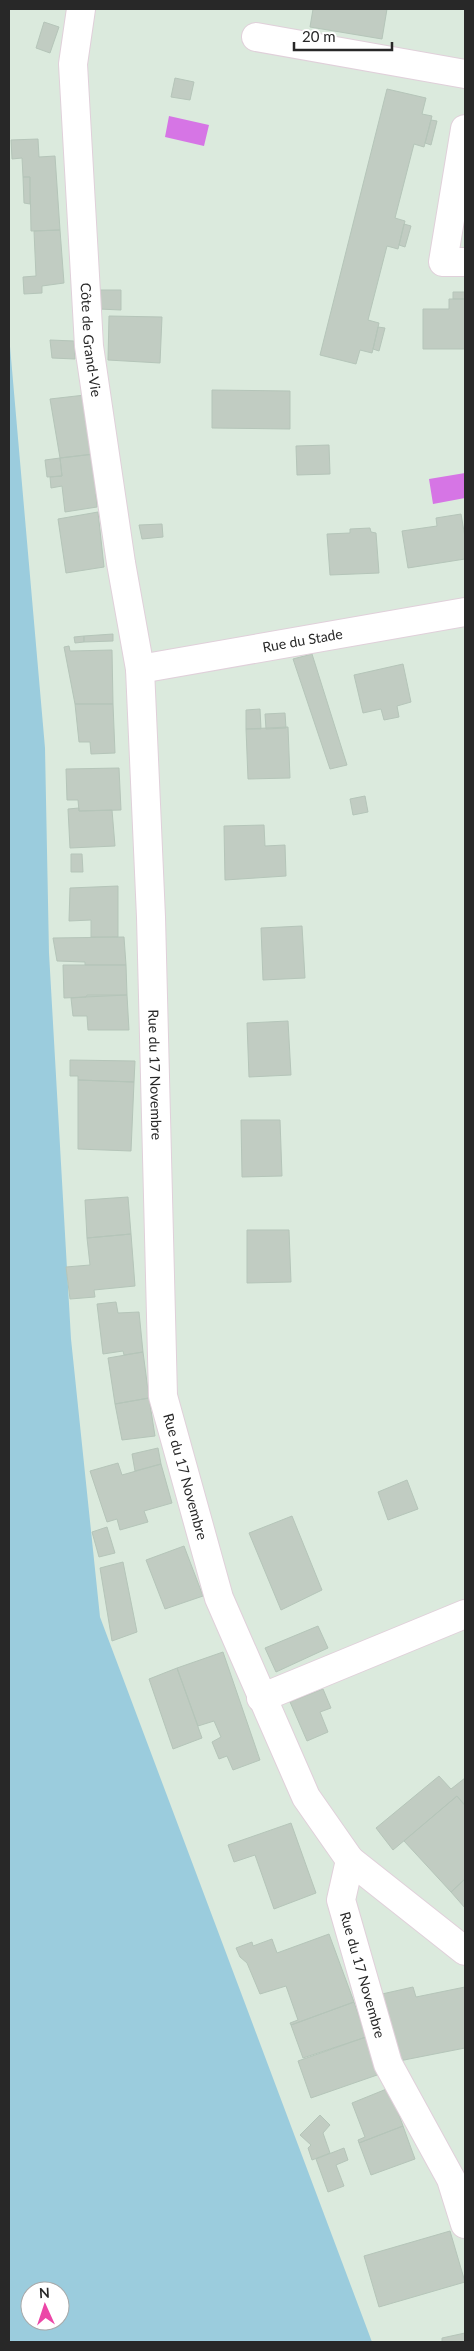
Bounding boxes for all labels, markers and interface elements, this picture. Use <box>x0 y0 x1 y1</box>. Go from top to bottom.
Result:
scale bar <box>294 20 392 52</box>
text: 20 m <box>302 27 336 45</box>
street label: Côte de Grand-Vie <box>77 282 105 398</box>
street label: Rue du Stade <box>261 625 344 655</box>
street label: Rue du 17 Novembre <box>145 1009 166 1140</box>
street label: Rue du 17 Novembre <box>160 1411 211 1542</box>
street label: Rue du 17 Novembre <box>337 1910 389 2040</box>
north arrow <box>20 2281 70 2331</box>
text: N <box>38 2284 50 2301</box>

